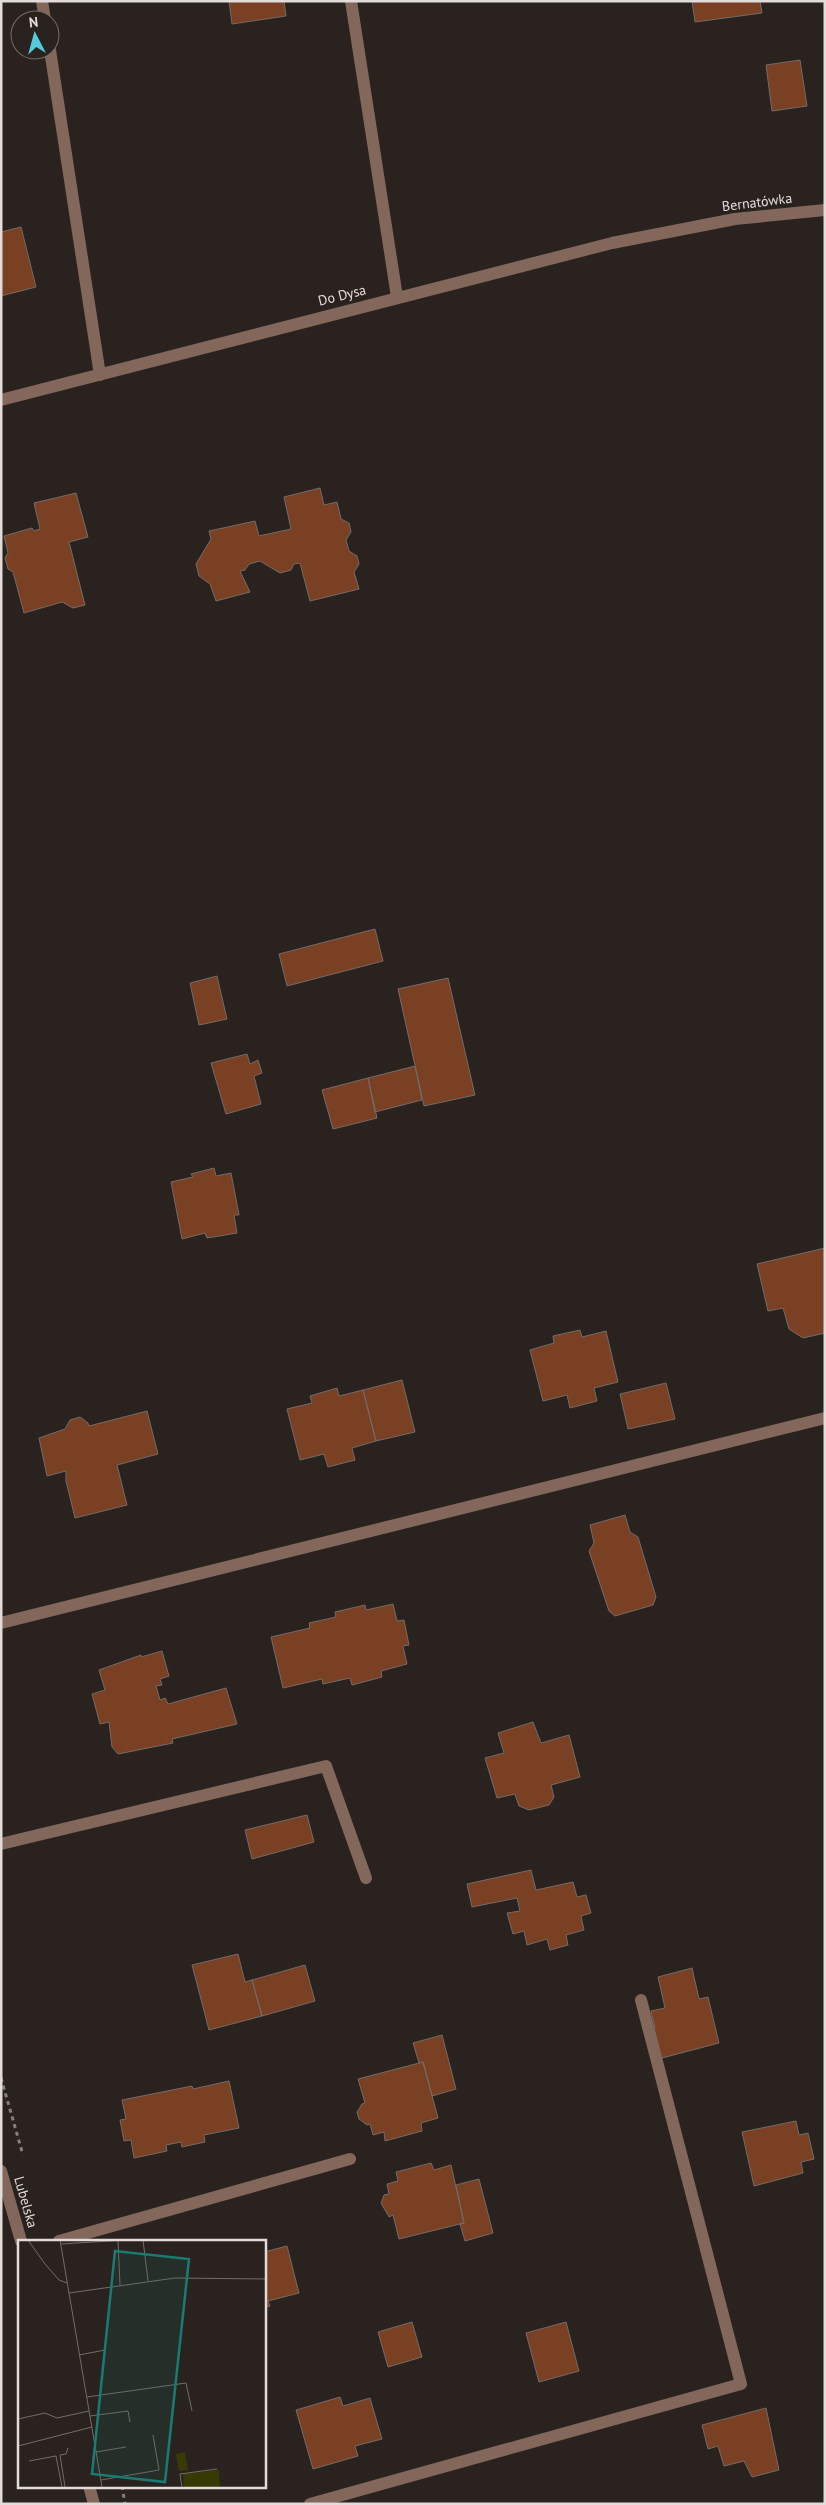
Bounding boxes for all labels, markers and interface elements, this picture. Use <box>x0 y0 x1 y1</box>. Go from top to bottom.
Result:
north arrow <box>10 10 60 60</box>
text: N <box>28 13 39 32</box>
street label: Bernatówka <box>721 189 793 215</box>
street label: Do Dysa <box>316 280 368 310</box>
street label: Lubelska <box>10 2174 42 2230</box>
inset map <box>18 2240 265 2488</box>

